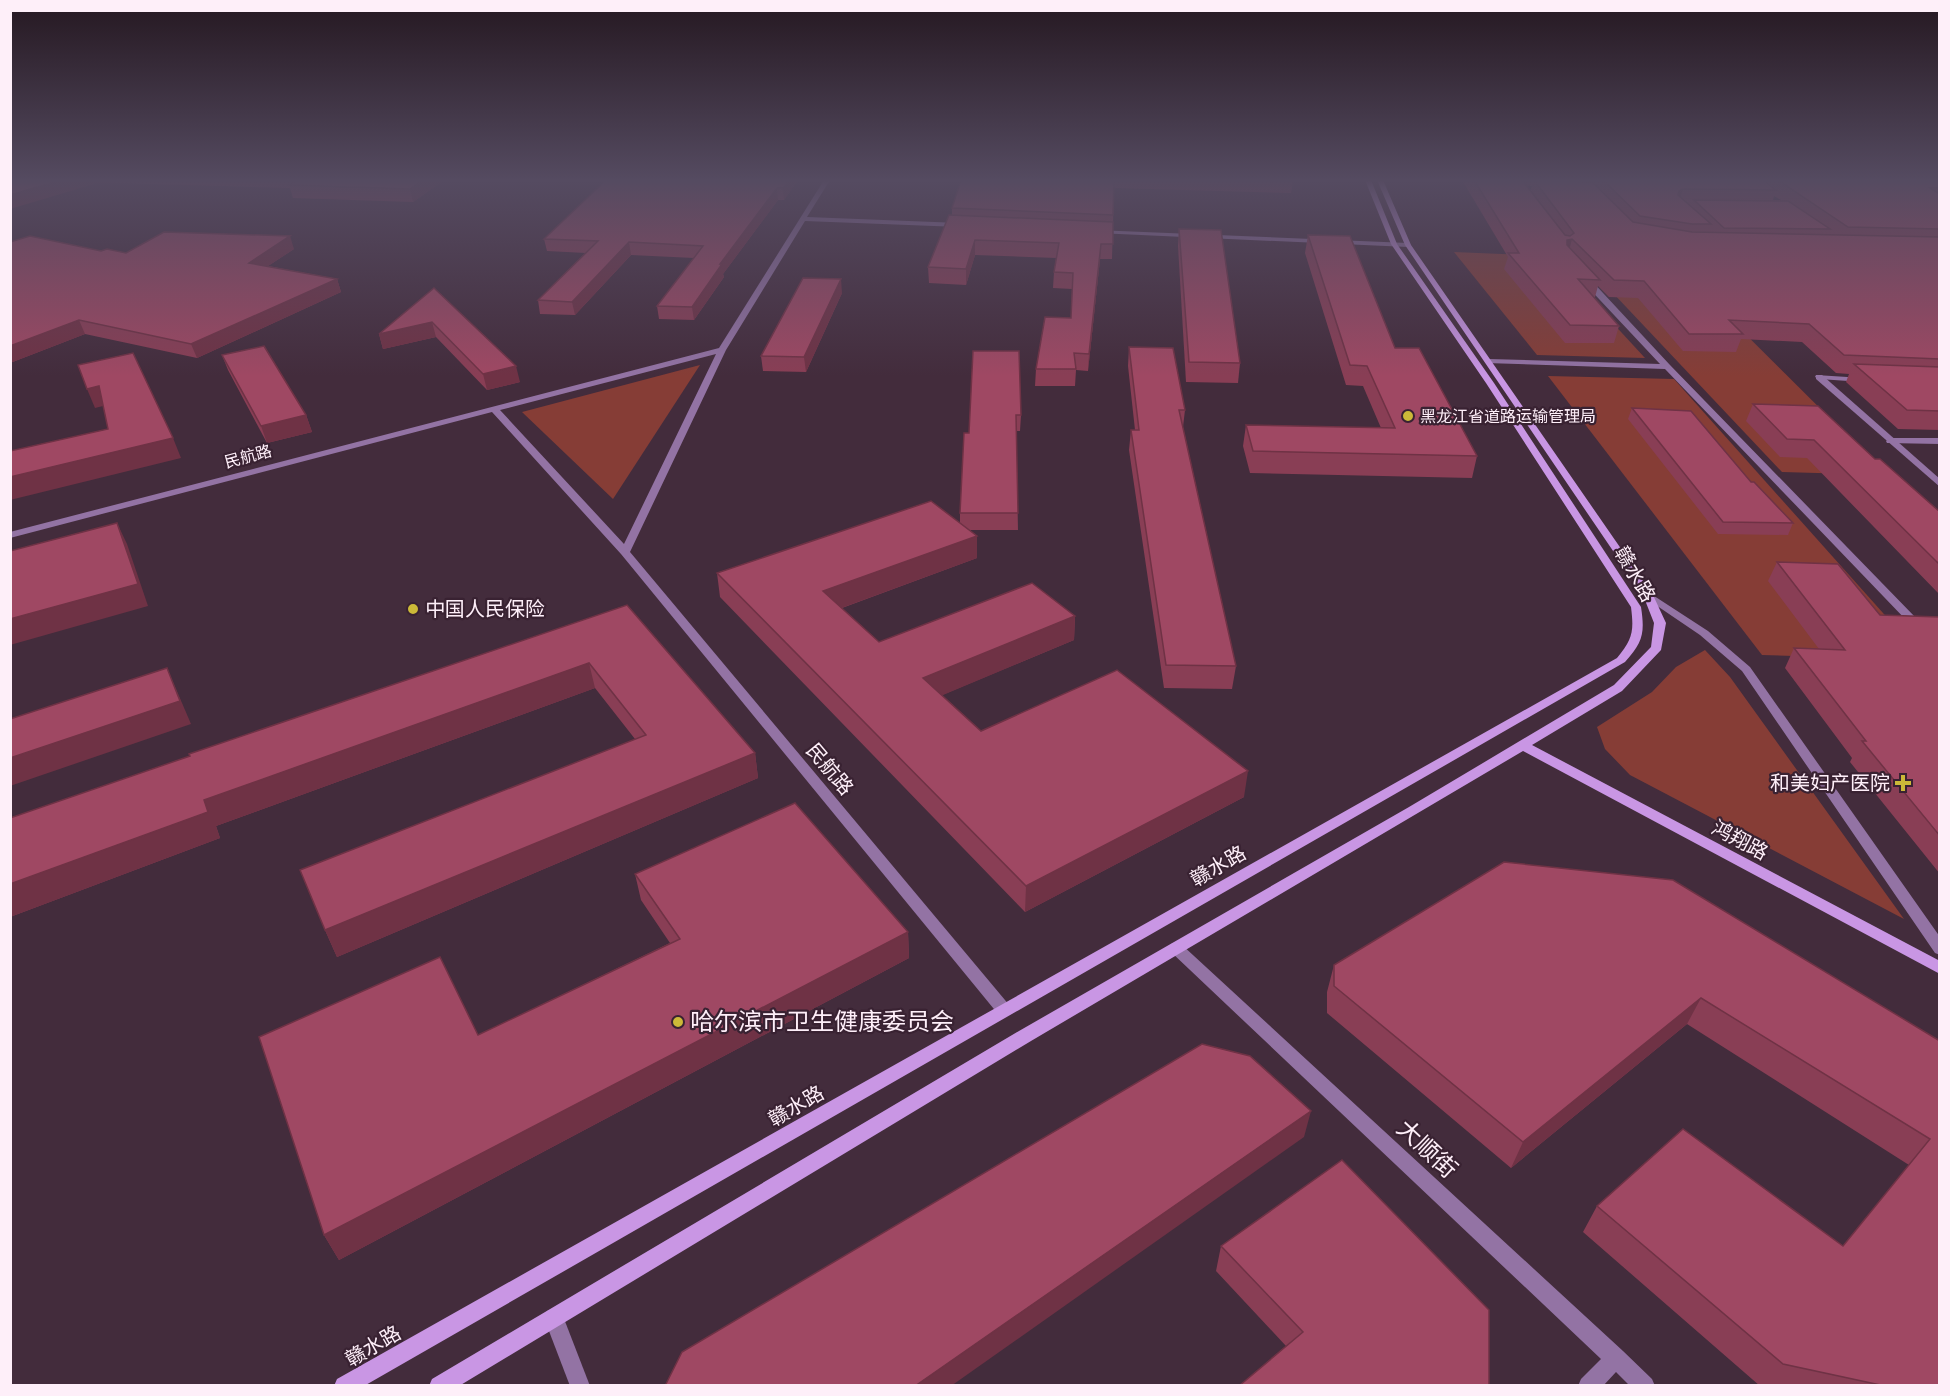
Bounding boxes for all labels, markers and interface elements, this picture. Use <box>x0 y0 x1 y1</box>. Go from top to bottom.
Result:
place label: 黑龙江省道路运输管理局 <box>1420 406 1596 425</box>
marker: 黑龙江省道路运输管理局 <box>1401 409 1415 423</box>
street label: 民航路 <box>222 440 274 471</box>
street label: 赣水路 <box>1610 542 1661 605</box>
place label: 中国人民保险 <box>425 596 545 620</box>
marker: 中国人民保险 <box>406 602 420 616</box>
street label: 民航路 <box>802 738 859 799</box>
place label: 和美妇产医院 <box>1770 770 1890 794</box>
marker: 和美妇产医院 <box>1894 774 1912 792</box>
street label: 鸿翔路 <box>1708 814 1773 864</box>
street label: 赣水路 <box>1186 840 1249 891</box>
place label: 哈尔滨市卫生健康委员会 <box>690 1006 954 1035</box>
marker: 哈尔滨市卫生健康委员会 <box>671 1015 685 1029</box>
street label: 赣水路 <box>764 1080 827 1131</box>
street label: 大顺街 <box>1392 1113 1464 1183</box>
street label: 赣水路 <box>341 1320 404 1371</box>

